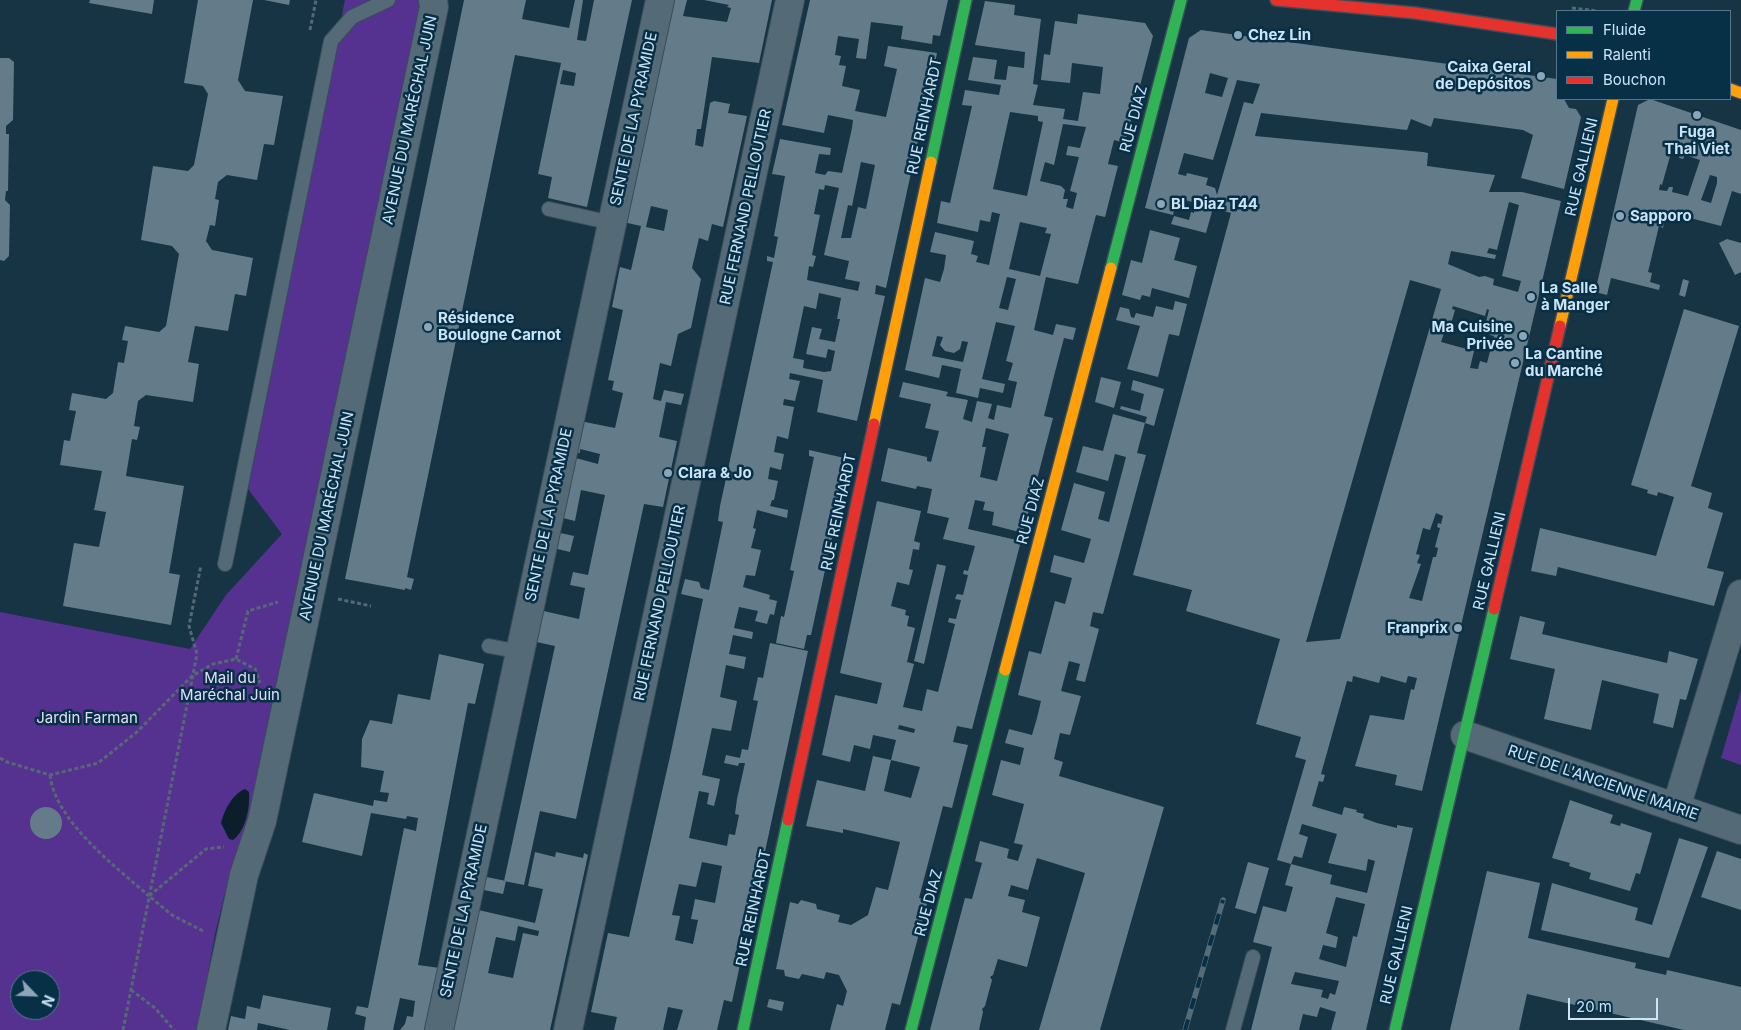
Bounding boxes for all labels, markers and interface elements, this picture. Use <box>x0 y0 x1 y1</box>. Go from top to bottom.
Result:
legend <box>1556 10 1731 100</box>
street label: AVENUE DU MARÉCHAL JUIN <box>379 14 441 226</box>
text: Fluide <box>1603 20 1646 39</box>
place label: Chez Lin <box>1248 26 1311 44</box>
marker: Chez Lin <box>1232 29 1244 41</box>
street label: SENTE DE LA PYRAMIDE <box>607 30 661 208</box>
text: Ralenti <box>1603 45 1651 64</box>
street label: RUE REINHARDT <box>904 56 946 176</box>
place label: Caixa Geral de Depósitos <box>1435 58 1531 93</box>
marker: Caixa Geral de Depósitos <box>1535 70 1547 82</box>
text: Bouchon <box>1603 70 1666 89</box>
street label: RUE DIAZ <box>1116 83 1152 155</box>
street label: RUE FERNAND PELLOUTIER <box>716 107 776 307</box>
marker: Fuga Thai Viet <box>1691 109 1703 121</box>
street label: RUE GALLIENI <box>1562 116 1602 218</box>
place label: Fuga Thai Viet <box>1664 123 1730 158</box>
place label: BL Diaz T44 <box>1171 195 1258 213</box>
marker: BL Diaz T44 <box>1155 198 1167 210</box>
place label: Sapporo <box>1630 207 1692 225</box>
marker: Sapporo <box>1614 210 1626 222</box>
place label: La Salle à Manger <box>1541 279 1610 314</box>
marker: La Salle à Manger <box>1525 291 1537 303</box>
place label: Résidence Boulogne Carnot <box>438 309 561 344</box>
place label: Ma Cuisine Privée <box>1432 318 1513 353</box>
marker: Résidence Boulogne Carnot <box>422 321 434 333</box>
marker: Ma Cuisine Privée <box>1517 330 1529 342</box>
place label: La Cantine du Marché <box>1525 345 1603 380</box>
marker: La Cantine du Marché <box>1509 357 1521 369</box>
street label: AVENUE DU MARÉCHAL JUIN <box>296 410 358 622</box>
street label: SENTE DE LA PYRAMIDE <box>522 426 576 604</box>
street label: RUE REINHARDT <box>818 452 860 572</box>
place label: Clara & Jo <box>678 464 752 482</box>
marker: Clara & Jo <box>662 467 674 479</box>
street label: RUE DIAZ <box>1013 475 1049 547</box>
street label: RUE FERNAND PELLOUTIER <box>630 503 690 703</box>
street label: RUE GALLIENI <box>1470 510 1510 612</box>
place label: Franprix <box>1387 619 1448 637</box>
marker: Franprix <box>1452 622 1464 634</box>
park label: Mail du Maréchal Juin <box>180 669 280 704</box>
park label: Jardin Farman <box>36 709 138 727</box>
street label: RUE DE L'ANCIENNE MAIRIE <box>1505 742 1701 824</box>
street label: SENTE DE LA PYRAMIDE <box>437 822 491 1000</box>
street label: RUE REINHARDT <box>733 848 775 968</box>
street label: RUE DIAZ <box>911 867 947 939</box>
street label: RUE GALLIENI <box>1377 904 1417 1006</box>
north arrow <box>10 970 60 1020</box>
scale bar <box>1571 988 1661 1020</box>
text: N <box>38 993 58 1009</box>
text: 20 m <box>1576 997 1612 1016</box>

